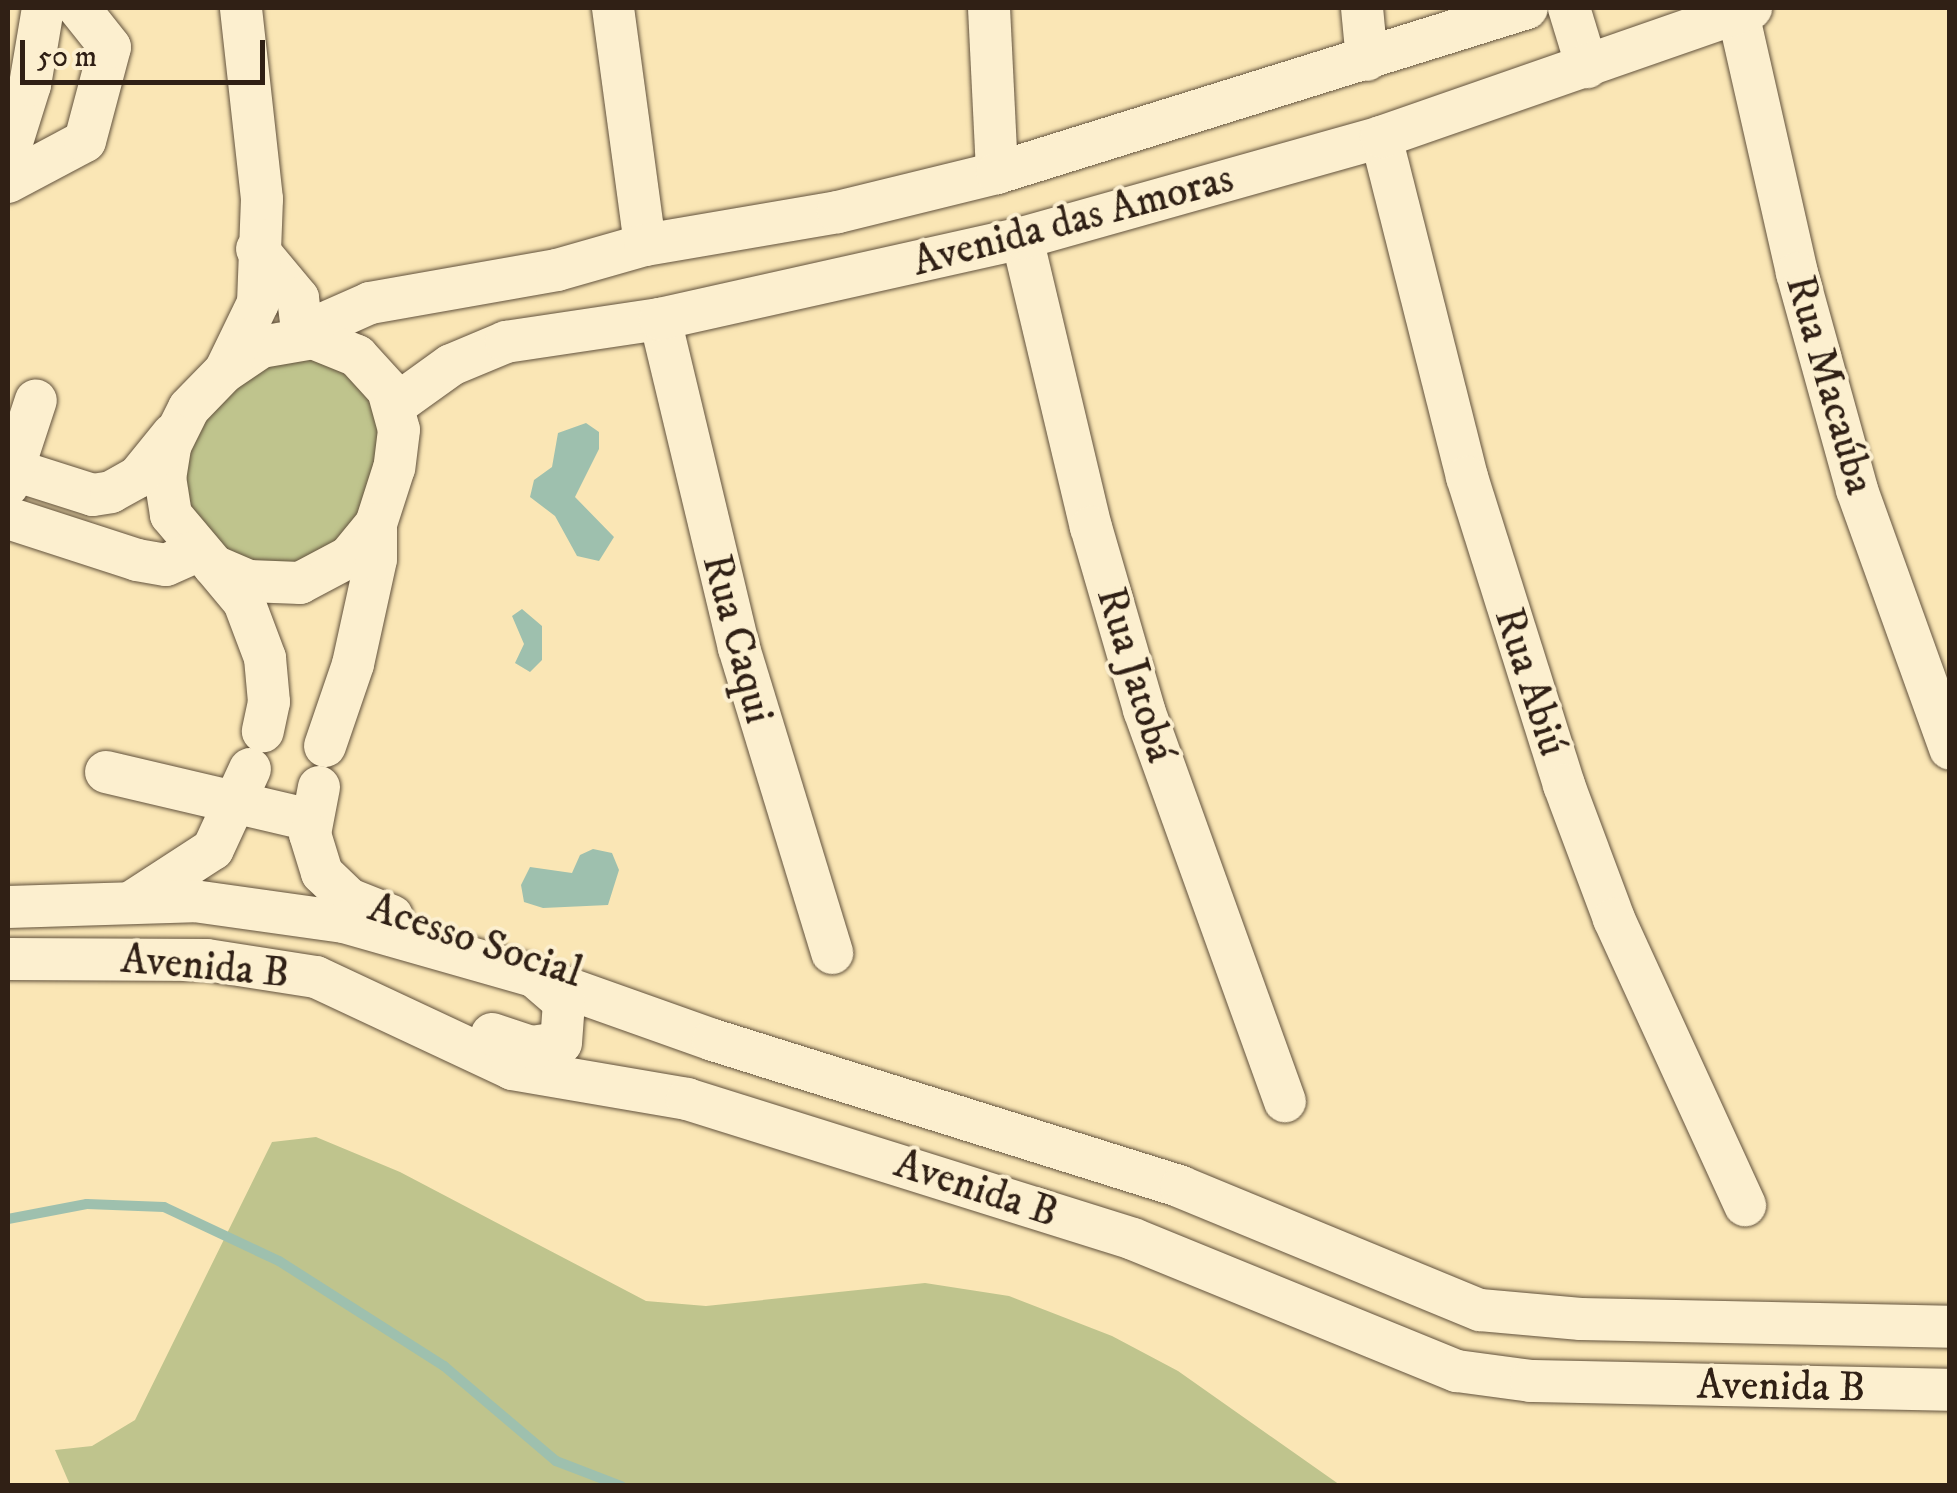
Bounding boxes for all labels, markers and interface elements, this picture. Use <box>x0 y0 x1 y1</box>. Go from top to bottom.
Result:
scale bar <box>25 20 270 82</box>
text: 50 m <box>37 39 97 76</box>
street label: Avenida das Amoras <box>907 154 1239 288</box>
street label: Rua Macaúba <box>1774 270 1884 500</box>
street label: Rua Caqui <box>690 549 784 729</box>
street label: Rua Jatobá <box>1085 581 1185 769</box>
street label: Rua Abiú <box>1482 602 1578 762</box>
street label: Acesso Social <box>362 883 588 999</box>
street label: Avenida B <box>119 935 291 999</box>
street label: Avenida B <box>888 1139 1064 1239</box>
street label: Avenida B <box>1696 1360 1866 1414</box>

